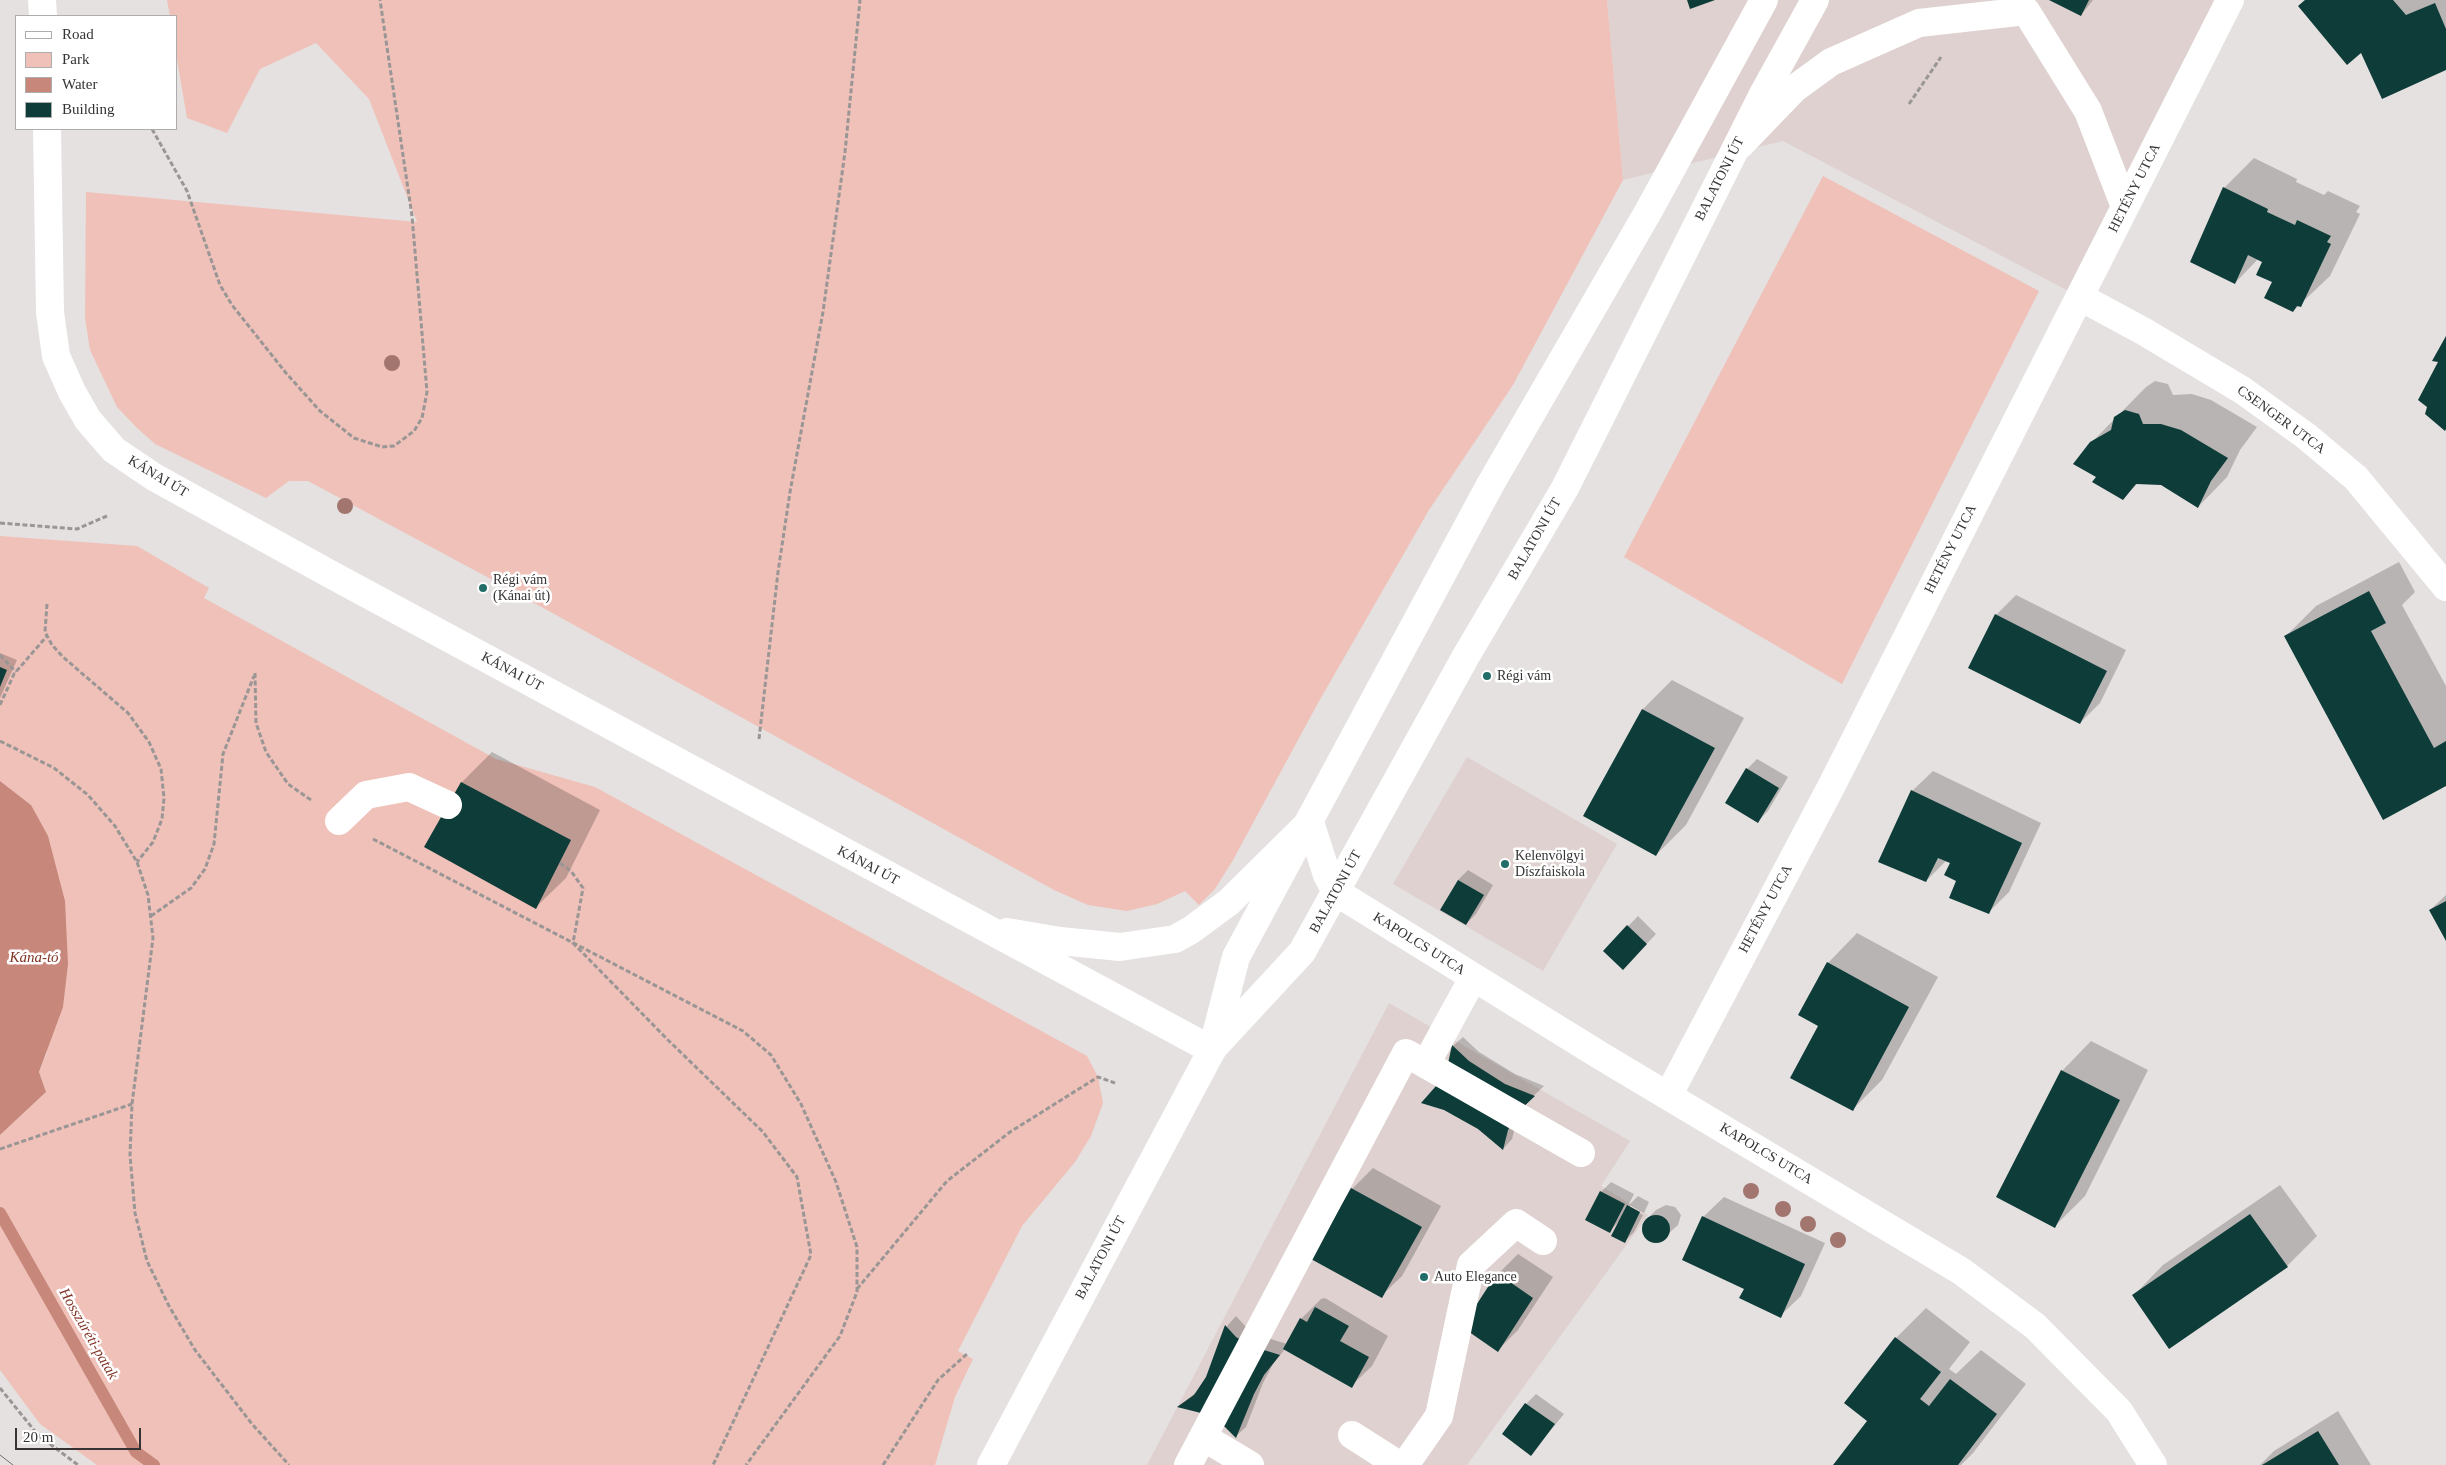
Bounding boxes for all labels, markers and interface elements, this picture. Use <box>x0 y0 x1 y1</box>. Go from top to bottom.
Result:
legend <box>15 15 178 130</box>
text: Road <box>62 26 94 42</box>
text: Park <box>62 51 90 67</box>
text: Water <box>62 76 97 92</box>
text: Building <box>62 101 115 117</box>
street label: BALATONI ÚT <box>1692 134 1748 224</box>
street label: HETÉNY UTCA <box>2105 141 2165 235</box>
street label: CSENGER UTCA <box>2233 382 2329 458</box>
street label: KÁNAI ÚT <box>125 452 191 502</box>
street label: BALATONI ÚT <box>1505 495 1565 583</box>
street label: HETÉNY UTCA <box>1921 502 1981 596</box>
place label: Régi vám (Kánai út) <box>493 572 550 604</box>
marker: Régi vám (Kánai út) <box>477 582 489 594</box>
street label: KÁNAI ÚT <box>478 649 546 695</box>
place label: Régi vám <box>1497 668 1551 684</box>
marker: Régi vám <box>1481 670 1493 682</box>
street label: KÁNAI ÚT <box>834 843 902 889</box>
street label: BALATONI ÚT <box>1306 848 1366 936</box>
place label: Kelenvölgyi Díszfaiskola <box>1515 848 1585 880</box>
marker: Kelenvölgyi Díszfaiskola <box>1499 858 1511 870</box>
street label: HETÉNY UTCA <box>1736 862 1796 956</box>
street label: KAPOLCS UTCA <box>1370 909 1468 979</box>
water label: Kána-tó <box>9 949 59 967</box>
street label: KAPOLCS UTCA <box>1716 1120 1816 1188</box>
street label: BALATONI ÚT <box>1072 1213 1130 1303</box>
place label: Auto Elegance <box>1434 1269 1517 1285</box>
marker: Auto Elegance <box>1418 1271 1430 1283</box>
water label: Hosszúréti-patak <box>55 1285 121 1383</box>
scale bar <box>18 1418 144 1450</box>
text: 20 m <box>23 1429 53 1445</box>

